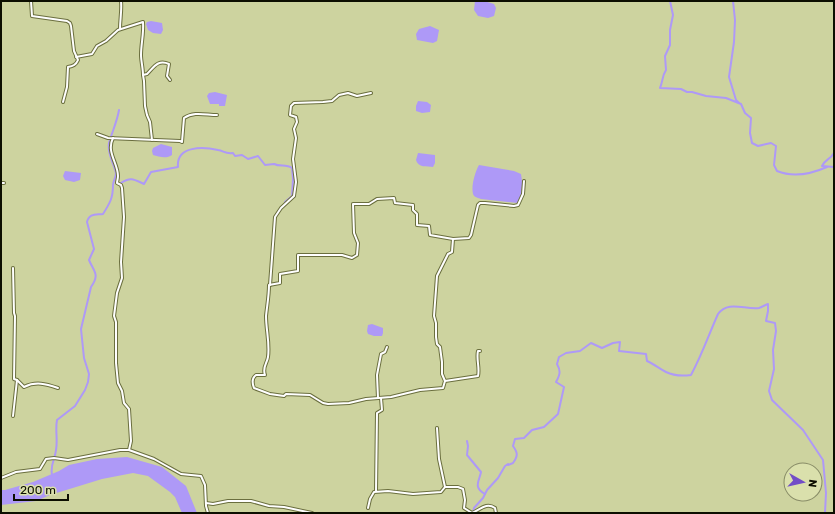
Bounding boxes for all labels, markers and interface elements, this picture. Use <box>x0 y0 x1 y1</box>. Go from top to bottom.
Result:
north arrow <box>783 462 823 502</box>
scale bar <box>14 476 68 502</box>
text: N <box>805 478 819 488</box>
text: 200 m <box>20 483 56 497</box>

